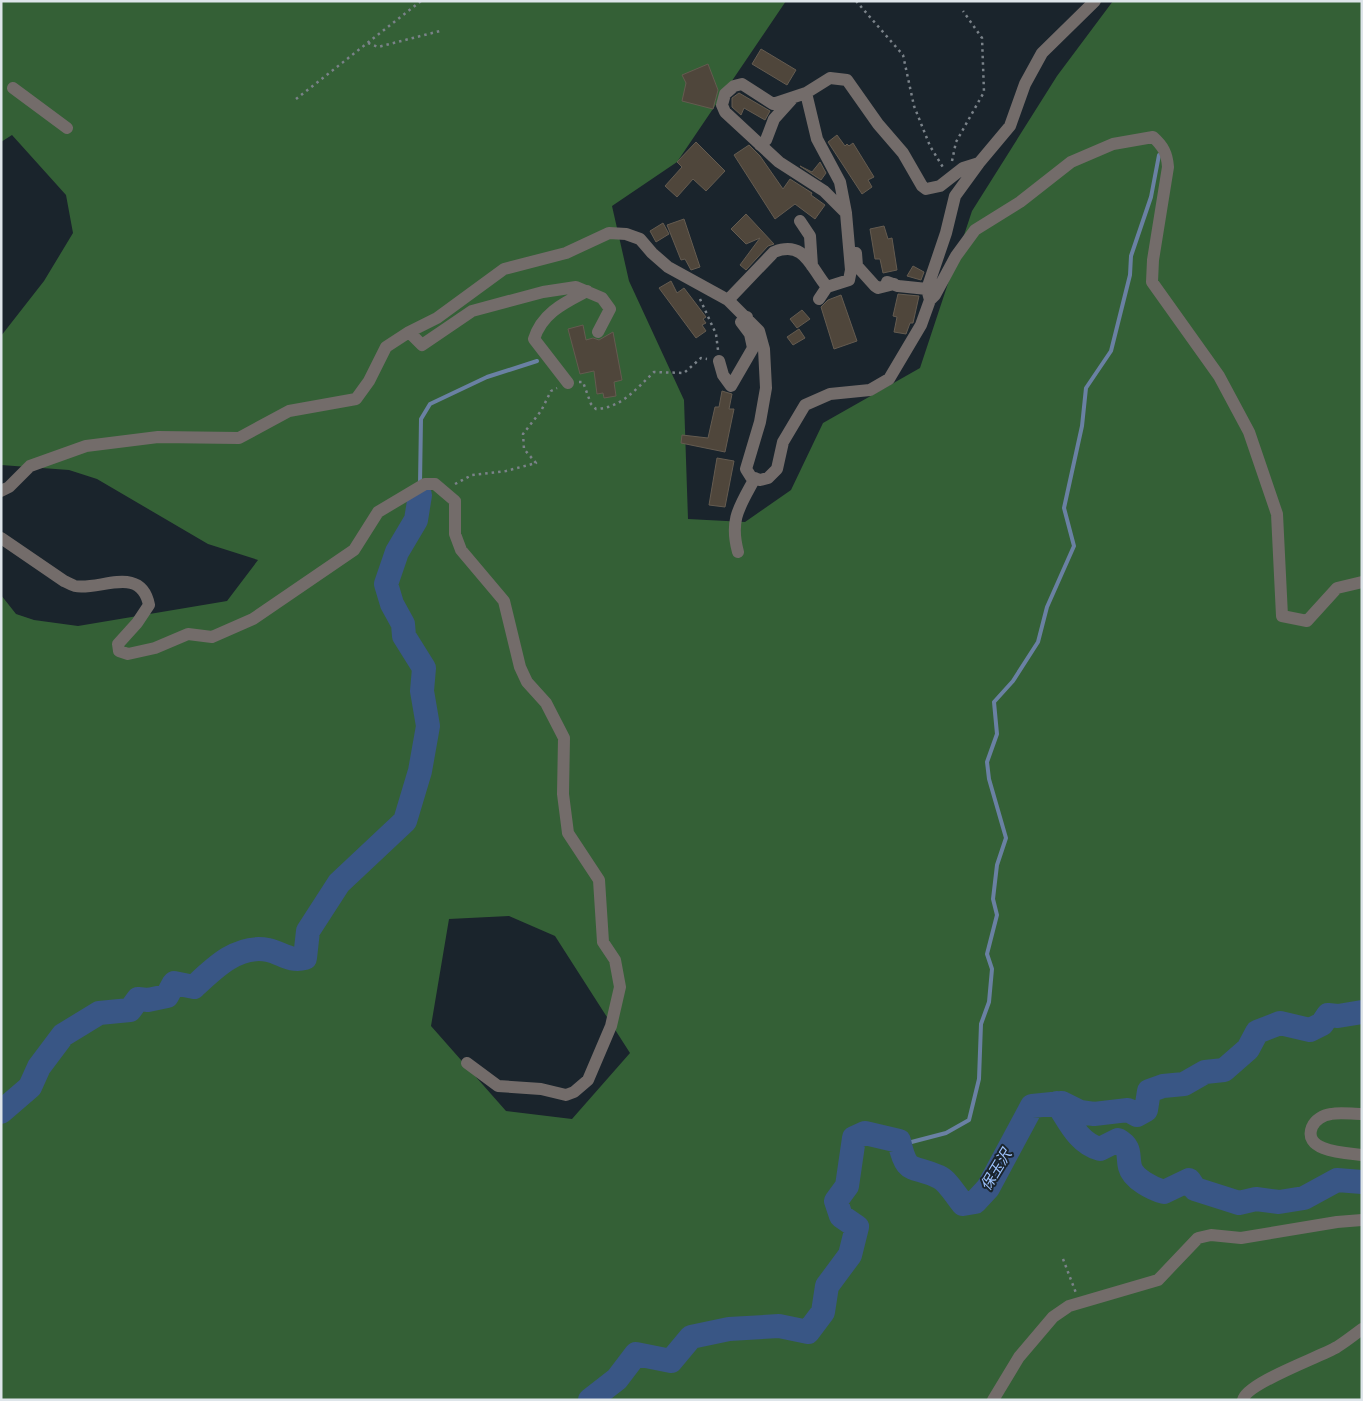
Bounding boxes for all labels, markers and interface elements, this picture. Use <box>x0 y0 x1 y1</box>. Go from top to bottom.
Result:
water label: 保玉沢 <box>976 1144 1016 1194</box>

